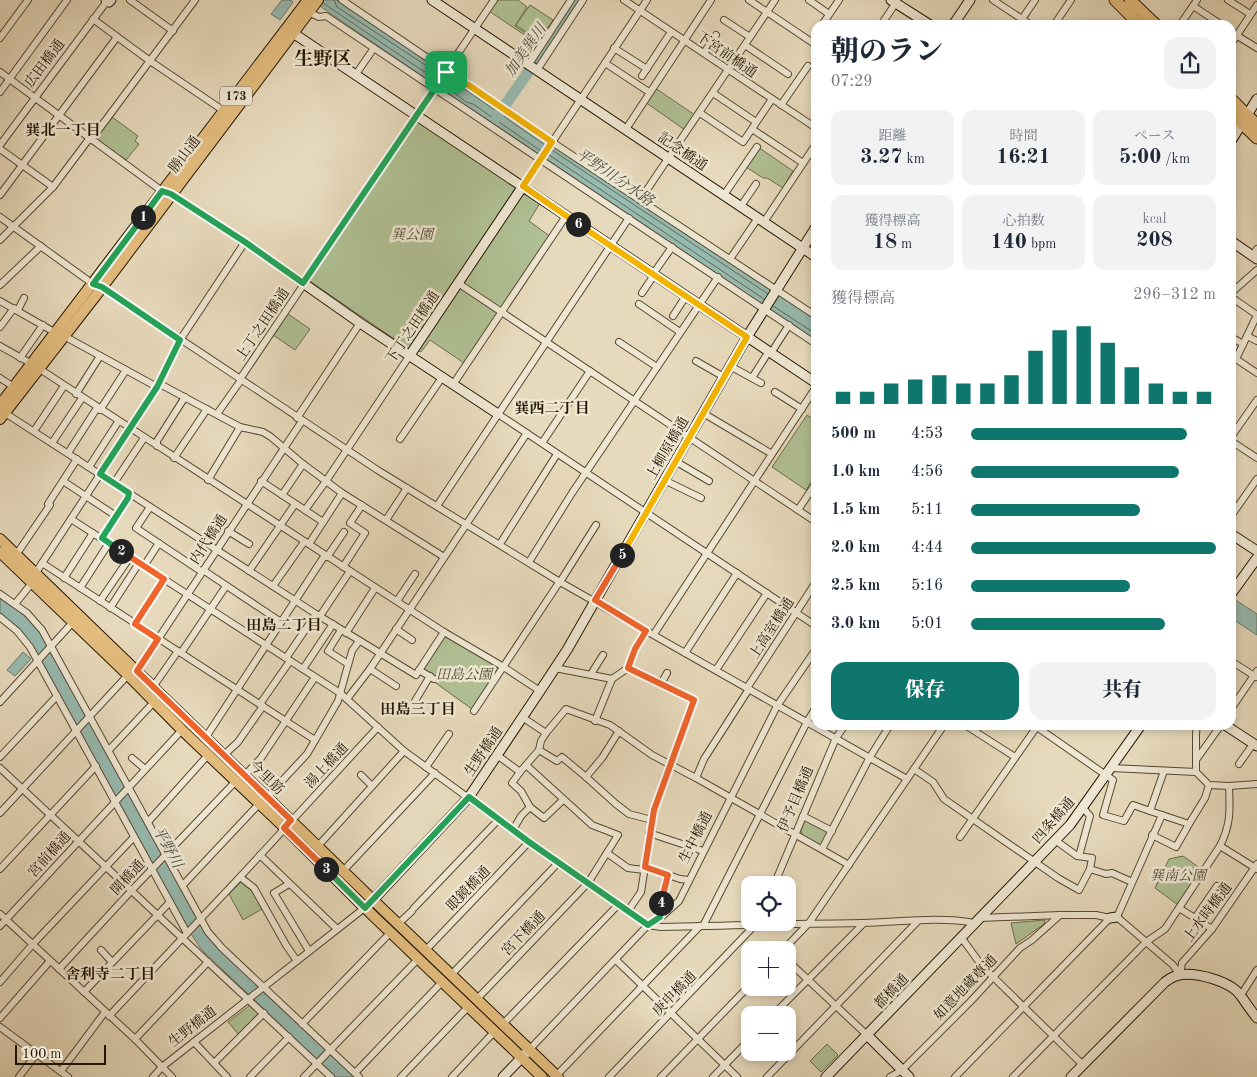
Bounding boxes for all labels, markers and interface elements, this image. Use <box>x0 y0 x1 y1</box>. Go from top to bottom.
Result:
water label: 加美巽川 <box>501 19 551 80</box>
street label: 下宮前橋通 <box>694 29 760 80</box>
street label: 広田橋通 <box>22 36 67 90</box>
button: share <box>1164 37 1216 89</box>
text: 朝のラン <box>831 39 943 67</box>
district label: 生野区 <box>294 48 352 70</box>
pin <box>425 51 467 93</box>
icon: arrive <box>432 58 460 86</box>
text: 07:29 <box>831 74 873 90</box>
road number: 173 <box>220 86 252 105</box>
district label: 巽北一丁目 <box>25 122 101 139</box>
street label: 記念橋通 <box>655 129 711 173</box>
text: 距離 <box>879 129 907 143</box>
text: 時間 <box>1010 129 1038 143</box>
text: ペース <box>1134 129 1175 143</box>
street label: 勝山通 <box>166 133 203 176</box>
water label: 平野川分水路 <box>573 145 658 210</box>
text: 3.27 <box>860 147 903 168</box>
text: 16:21 <box>996 147 1051 168</box>
text: 5:00 <box>1119 147 1161 168</box>
text: km <box>903 152 925 166</box>
text: /km <box>1161 152 1190 166</box>
pin: 1 <box>130 204 156 230</box>
text: 1 <box>139 210 148 224</box>
pin: 6 <box>566 212 590 236</box>
text: kcal <box>1142 212 1167 226</box>
text: 獲得標高 <box>865 214 921 228</box>
text: 心拍数 <box>1003 214 1045 228</box>
text: 6 <box>574 217 583 231</box>
park label: 巽公園 <box>391 227 435 242</box>
text: 208 <box>1136 230 1173 251</box>
text: 18 <box>873 232 897 253</box>
text: 140 <box>990 232 1027 253</box>
text: m <box>897 237 912 251</box>
text: bpm <box>1027 237 1057 251</box>
street label: 上丁之田橋通 <box>233 285 292 363</box>
text: 296–312 m <box>1133 287 1216 303</box>
street label: 下丁之田橋通 <box>383 288 442 366</box>
text: 獲得標高 <box>831 291 895 307</box>
district label: 巽西二丁目 <box>514 400 590 417</box>
street label: 上柳原橋通 <box>643 414 691 482</box>
text: 500 m <box>831 426 876 442</box>
text: 4:53 <box>911 426 943 442</box>
text: 1.0 km <box>831 464 880 480</box>
text: 4:56 <box>911 464 943 480</box>
text: 1.5 km <box>831 502 880 518</box>
text: 5:11 <box>911 502 943 518</box>
street label: 内代橋通 <box>187 512 230 567</box>
pin: 2 <box>108 538 134 564</box>
text: 2.0 km <box>831 540 880 556</box>
text: 4:44 <box>911 540 943 556</box>
pin: 5 <box>610 542 634 568</box>
text: 2 <box>117 544 126 558</box>
text: 5 <box>618 548 627 562</box>
text: 2.5 km <box>831 578 880 594</box>
text: 5:16 <box>911 578 943 594</box>
street label: 上高室橋通 <box>746 595 797 662</box>
text: 3.0 km <box>831 616 880 632</box>
text: 5:01 <box>911 616 943 632</box>
district label: 田島二丁目 <box>246 617 322 634</box>
button: 保存 <box>831 662 1019 720</box>
button: 共有 <box>1029 662 1216 720</box>
park label: 田島公園 <box>436 667 494 682</box>
district label: 田島三丁目 <box>380 701 456 718</box>
street label: 生野橋通 <box>462 724 505 779</box>
street label: 湯上橋通 <box>302 740 351 791</box>
street label: 今里筋 <box>246 757 287 797</box>
street label: 伊予目橋通 <box>775 764 816 834</box>
street label: 四条橋通 <box>1029 794 1077 846</box>
street label: 生中橋通 <box>676 809 715 866</box>
water label: 平野川 <box>149 823 187 873</box>
street label: 宮前橋通 <box>25 829 74 880</box>
pin: 3 <box>314 856 338 882</box>
street label: 開橋通 <box>108 857 147 898</box>
text: 3 <box>322 862 331 876</box>
street label: 眼鏡橋通 <box>444 863 493 914</box>
park label: 巽南公園 <box>1150 868 1208 883</box>
map controls <box>741 876 796 1061</box>
button: locate <box>741 876 796 931</box>
street label: 上水時橋通 <box>1180 880 1234 945</box>
pin: 4 <box>648 890 674 916</box>
text: 4 <box>657 896 666 910</box>
street label: 宮下橋通 <box>499 908 548 959</box>
button: + <box>741 941 796 996</box>
street label: 如意地蔵尊通 <box>931 952 1000 1023</box>
district label: 舎利寺二丁目 <box>65 966 155 983</box>
street label: 庚申橋通 <box>650 968 699 1019</box>
street label: 都橋通 <box>871 971 911 1012</box>
street label: 生野橋通 <box>166 1003 219 1050</box>
button: − <box>741 1006 796 1061</box>
scale bar <box>15 1042 106 1065</box>
text: 100 m <box>22 1047 61 1061</box>

